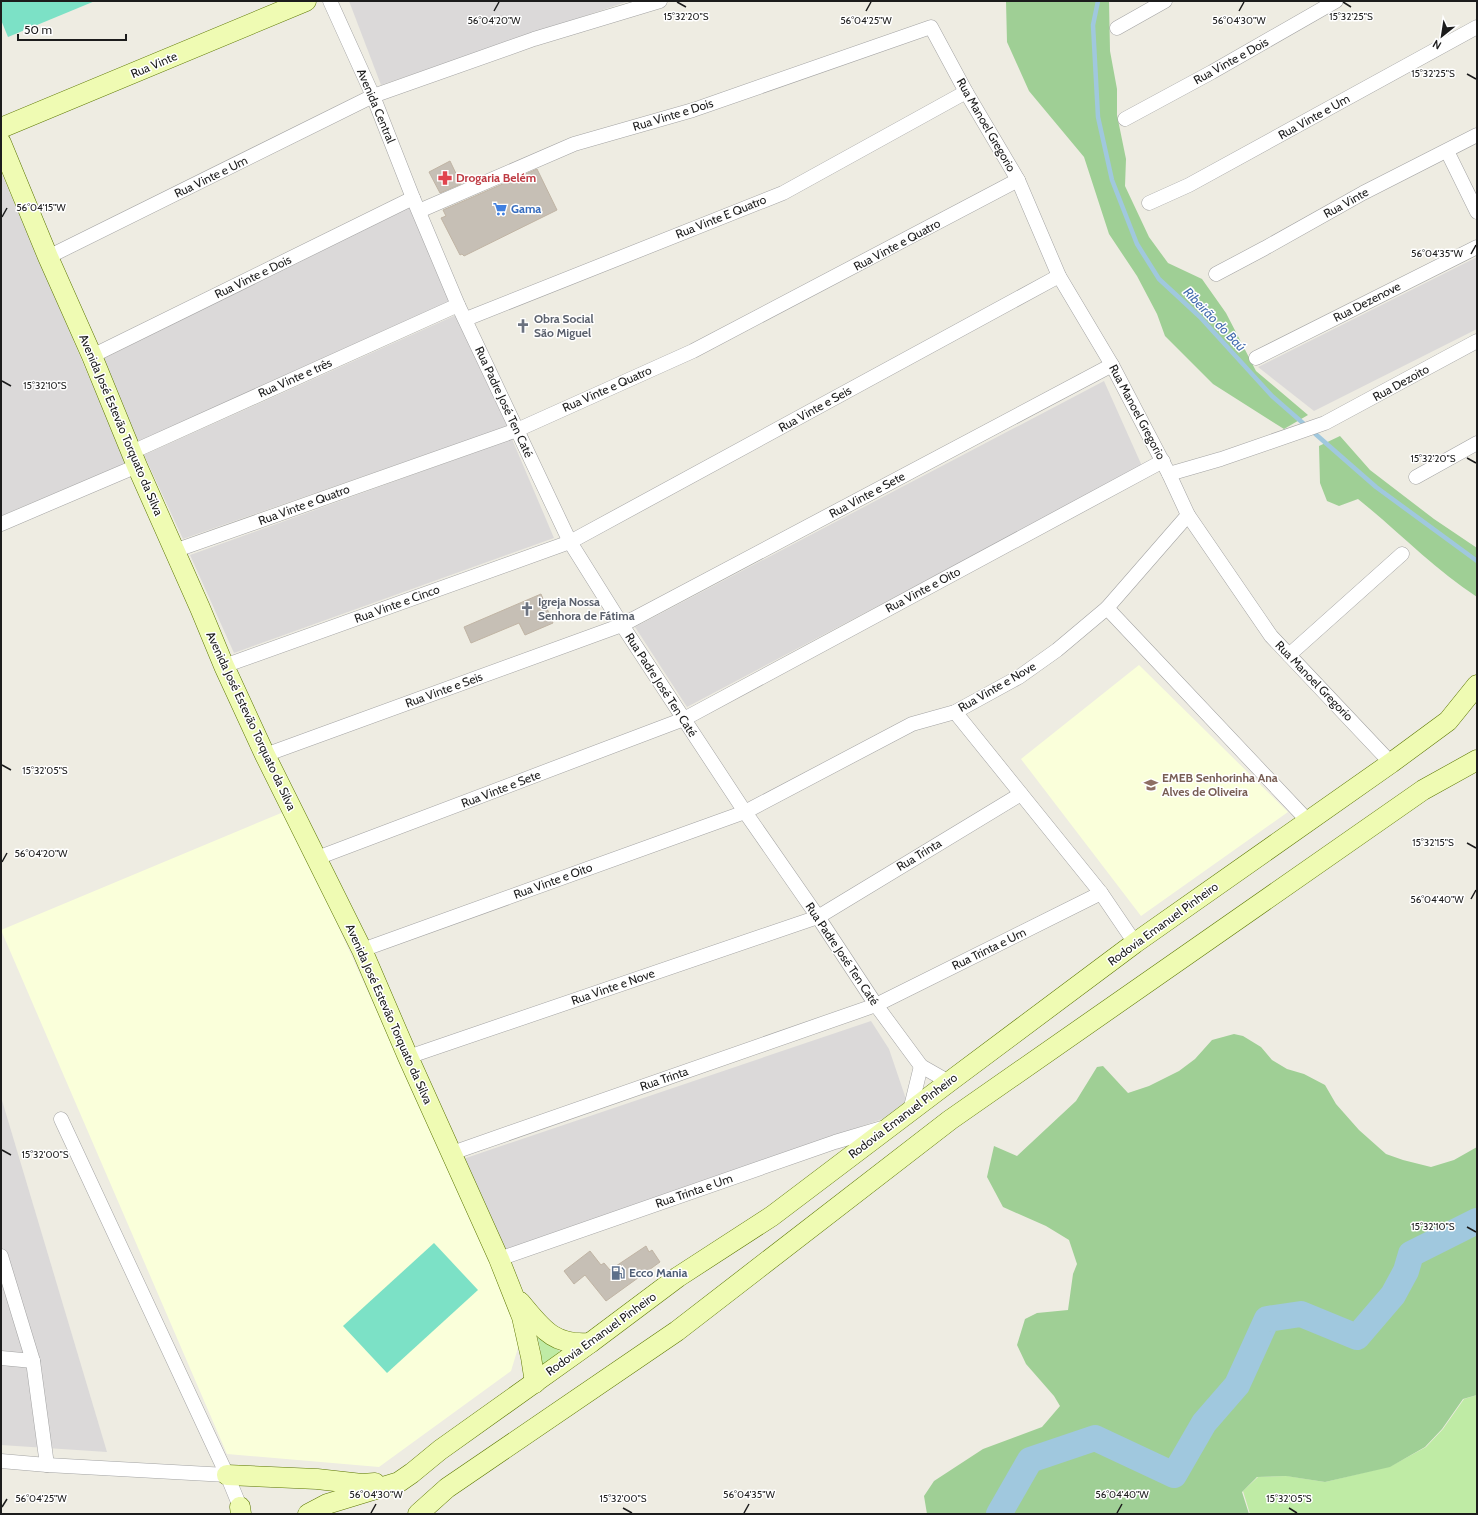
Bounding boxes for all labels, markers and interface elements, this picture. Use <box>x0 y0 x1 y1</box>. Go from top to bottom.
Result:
text: 15°32'20"S <box>663 10 709 23</box>
text: 15°32'25"S <box>1329 10 1373 23</box>
text: 56°04'20"W <box>467 14 521 27</box>
text: 56°04'25"W <box>840 14 892 27</box>
text: 56°04'30"W <box>1212 14 1266 27</box>
scale bar <box>18 16 126 42</box>
north arrow <box>1422 16 1462 56</box>
text: 50 m <box>24 22 52 37</box>
street label: Rua Vinte e Dois <box>1191 34 1271 87</box>
text: N <box>1430 37 1444 53</box>
street label: Rua Vinte <box>128 48 179 81</box>
street label: Avenida Central <box>354 66 399 146</box>
text: 15°32'25"S <box>1411 67 1455 80</box>
street label: Rua Manoel Gregorio <box>954 75 1020 175</box>
street label: Rua Vinte e Um <box>1275 91 1352 142</box>
street label: Rua Vinte e Dois <box>631 95 715 134</box>
street label: Rua Vinte e Um <box>172 152 250 201</box>
pharmacy icon: Drogaria Belém <box>437 170 453 186</box>
place label: Drogaria Belém <box>456 170 536 185</box>
street label: Rua Vinte <box>1321 184 1371 221</box>
street label: Rua Vinte E Quatro <box>673 191 769 242</box>
text: 56°04'15"W <box>16 201 66 214</box>
supermarket icon: Gama <box>492 201 508 217</box>
place label: Gama <box>511 201 541 216</box>
street label: Rua Vinte e Quatro <box>851 215 943 274</box>
text: 56°04'35"W <box>1411 247 1463 260</box>
street label: Rua Vinte e Dois <box>212 252 294 302</box>
street label: Rua Dezenove <box>1331 278 1403 325</box>
water label: Ribeirão do Baú <box>1181 284 1250 355</box>
place label: Obra Social São Miguel <box>534 311 594 340</box>
church icon: Obra Social São Miguel <box>515 318 531 334</box>
street label: Avenida José Estevão Torquato da Silva <box>76 332 167 518</box>
street label: Rua Padre José Ten Caté <box>472 344 537 460</box>
street label: Rua Vinte e três <box>256 355 334 401</box>
street label: Rua Dezoito <box>1370 361 1432 404</box>
street label: Rua Vinte e Quatro <box>560 362 654 415</box>
street label: Rua Manoel Gregorio <box>1106 362 1169 462</box>
text: 15°32'10"S <box>23 379 67 392</box>
street label: Rua Vinte e Seis <box>776 382 854 435</box>
text: 15°32'20"S <box>1410 452 1456 465</box>
street label: Rua Vinte e Sete <box>826 468 907 521</box>
street label: Rua Vinte e Quatro <box>256 481 352 528</box>
street label: Rua Vinte e Oito <box>883 563 963 616</box>
street label: Rua Vinte e Cinco <box>352 581 442 626</box>
place label: Igreja Nossa Senhora de Fátima <box>538 594 635 623</box>
church icon: Igreja Nossa Senhora de Fátima <box>519 601 535 617</box>
street label: Avenida José Estevão Torquato da Silva <box>203 629 300 813</box>
street label: Rua Padre José Ten Caté <box>622 630 701 740</box>
street label: Rua Manoel Gregorio <box>1272 637 1357 724</box>
street label: Rua Vinte e Nove <box>955 658 1038 715</box>
street label: Rua Vinte e Seis <box>403 669 485 710</box>
text: 15°32'05"S <box>22 764 68 777</box>
street label: Rua Vinte e Sete <box>459 767 543 811</box>
place label: EMEB Senhorinha Ana Alves de Oliveira <box>1162 770 1278 799</box>
school or university icon: EMEB Senhorinha Ana Alves de Oliveira <box>1143 777 1159 793</box>
street label: Rua Trinta <box>893 835 944 874</box>
text: 15°32'15"S <box>1412 836 1454 849</box>
text: 56°04'20"W <box>14 847 68 860</box>
street label: Rua Vinte e Oito <box>511 859 595 902</box>
street label: Rodovia Emanuel Pinheiro <box>1105 878 1221 969</box>
text: 56°04'40"W <box>1410 893 1464 906</box>
street label: Rua Padre José Ten Caté <box>802 899 882 1008</box>
street label: Avenida José Estevão Torquato da Silva <box>343 921 436 1106</box>
street label: Rua Trinta e Um <box>949 924 1028 973</box>
street label: Rua Vinte e Nove <box>569 965 657 1008</box>
street label: Rua Trinta <box>638 1063 690 1094</box>
street label: Rodovia Emanuel Pinheiro <box>845 1069 960 1162</box>
text: 15°32'00"S <box>22 1148 69 1161</box>
street label: Rua Trinta e Um <box>653 1170 734 1211</box>
text: 15°32'10"S <box>1411 1220 1455 1233</box>
fuel station icon: Ecco Mania <box>610 1265 626 1281</box>
place label: Ecco Mania <box>629 1265 687 1280</box>
street label: Rodovia Emanuel Pinheiro <box>543 1288 659 1379</box>
text: 56°04'30"W <box>349 1488 403 1501</box>
text: 56°04'35"W <box>723 1488 775 1501</box>
text: 56°04'40"W <box>1095 1488 1149 1501</box>
text: 56°04'25"W <box>15 1492 67 1505</box>
text: 15°32'00"S <box>600 1492 647 1505</box>
text: 15°32'05"S <box>1266 1492 1312 1505</box>

